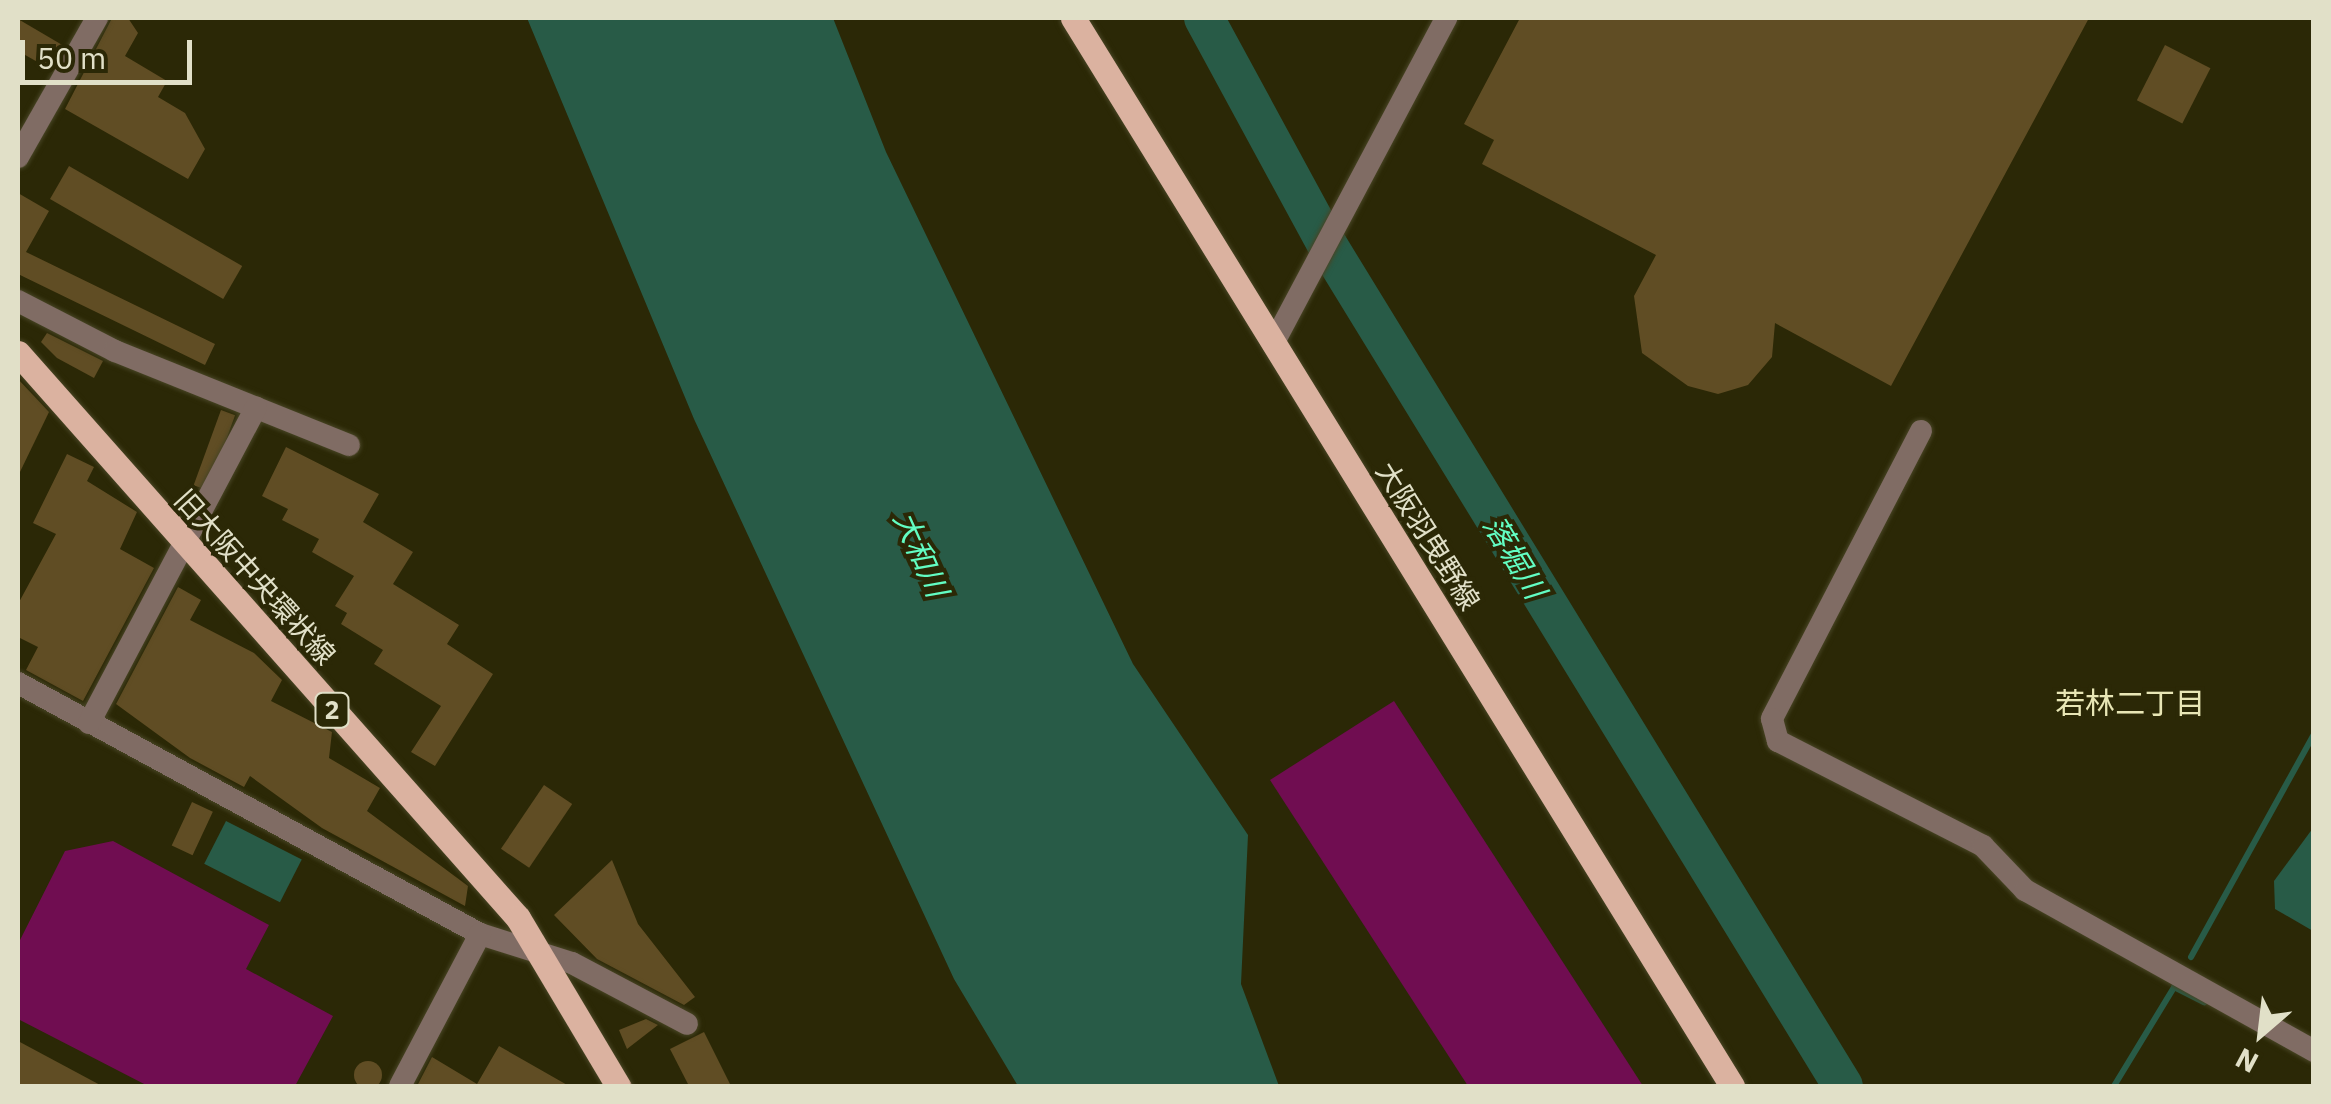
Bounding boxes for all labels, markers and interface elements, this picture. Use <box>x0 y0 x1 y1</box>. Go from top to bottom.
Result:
scale bar <box>25 20 198 82</box>
text: 50 m <box>37 38 106 77</box>
street label: 大阪羽曳野線 <box>1369 456 1487 616</box>
street label: 旧大阪中央環状線 <box>168 483 342 671</box>
water label: 大和川 <box>886 506 956 602</box>
water label: 落堀川 <box>1476 509 1554 605</box>
district label: 若林二丁目 <box>2055 685 2205 721</box>
road number: 2 <box>314 690 350 730</box>
north arrow <box>2211 984 2311 1084</box>
text: N <box>2229 1040 2264 1082</box>

